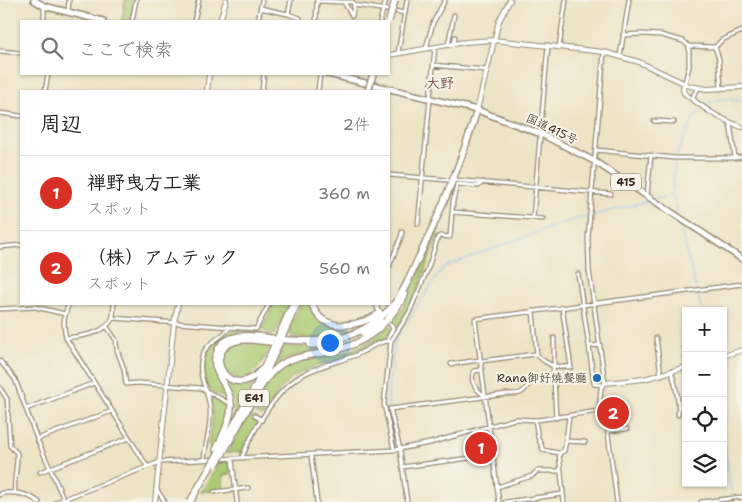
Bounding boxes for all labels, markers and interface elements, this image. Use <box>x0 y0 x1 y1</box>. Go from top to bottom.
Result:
search box <box>20 20 390 75</box>
icon: search <box>38 34 66 62</box>
text: ここで検索 <box>78 37 173 62</box>
district label: 大野 <box>426 74 454 92</box>
text: 周辺 <box>40 110 82 138</box>
street label: 国道415号 <box>523 110 581 148</box>
text: 2件 <box>343 114 370 135</box>
text: 禅野曳方工業 <box>87 170 201 195</box>
road number: 415 <box>611 173 641 190</box>
text: 1 <box>52 183 60 204</box>
text: 360 m <box>318 183 370 204</box>
text: スポット <box>87 198 151 219</box>
text: （株）アムテック <box>87 245 238 270</box>
text: 2 <box>50 258 62 279</box>
text: 560 m <box>319 258 370 279</box>
text: スポット <box>87 273 151 294</box>
map controls <box>682 307 727 487</box>
button: + <box>682 307 727 352</box>
your location <box>317 330 343 356</box>
button: − <box>682 352 727 397</box>
place label: Rana御好燒餐廳 <box>497 370 587 386</box>
marker: Rana御好燒餐廳 <box>591 372 603 384</box>
road number: E41 <box>239 389 269 406</box>
pin: 2 <box>597 394 629 432</box>
button: locate <box>682 397 727 442</box>
pin: 1 <box>465 429 497 467</box>
button: layers <box>682 442 727 487</box>

